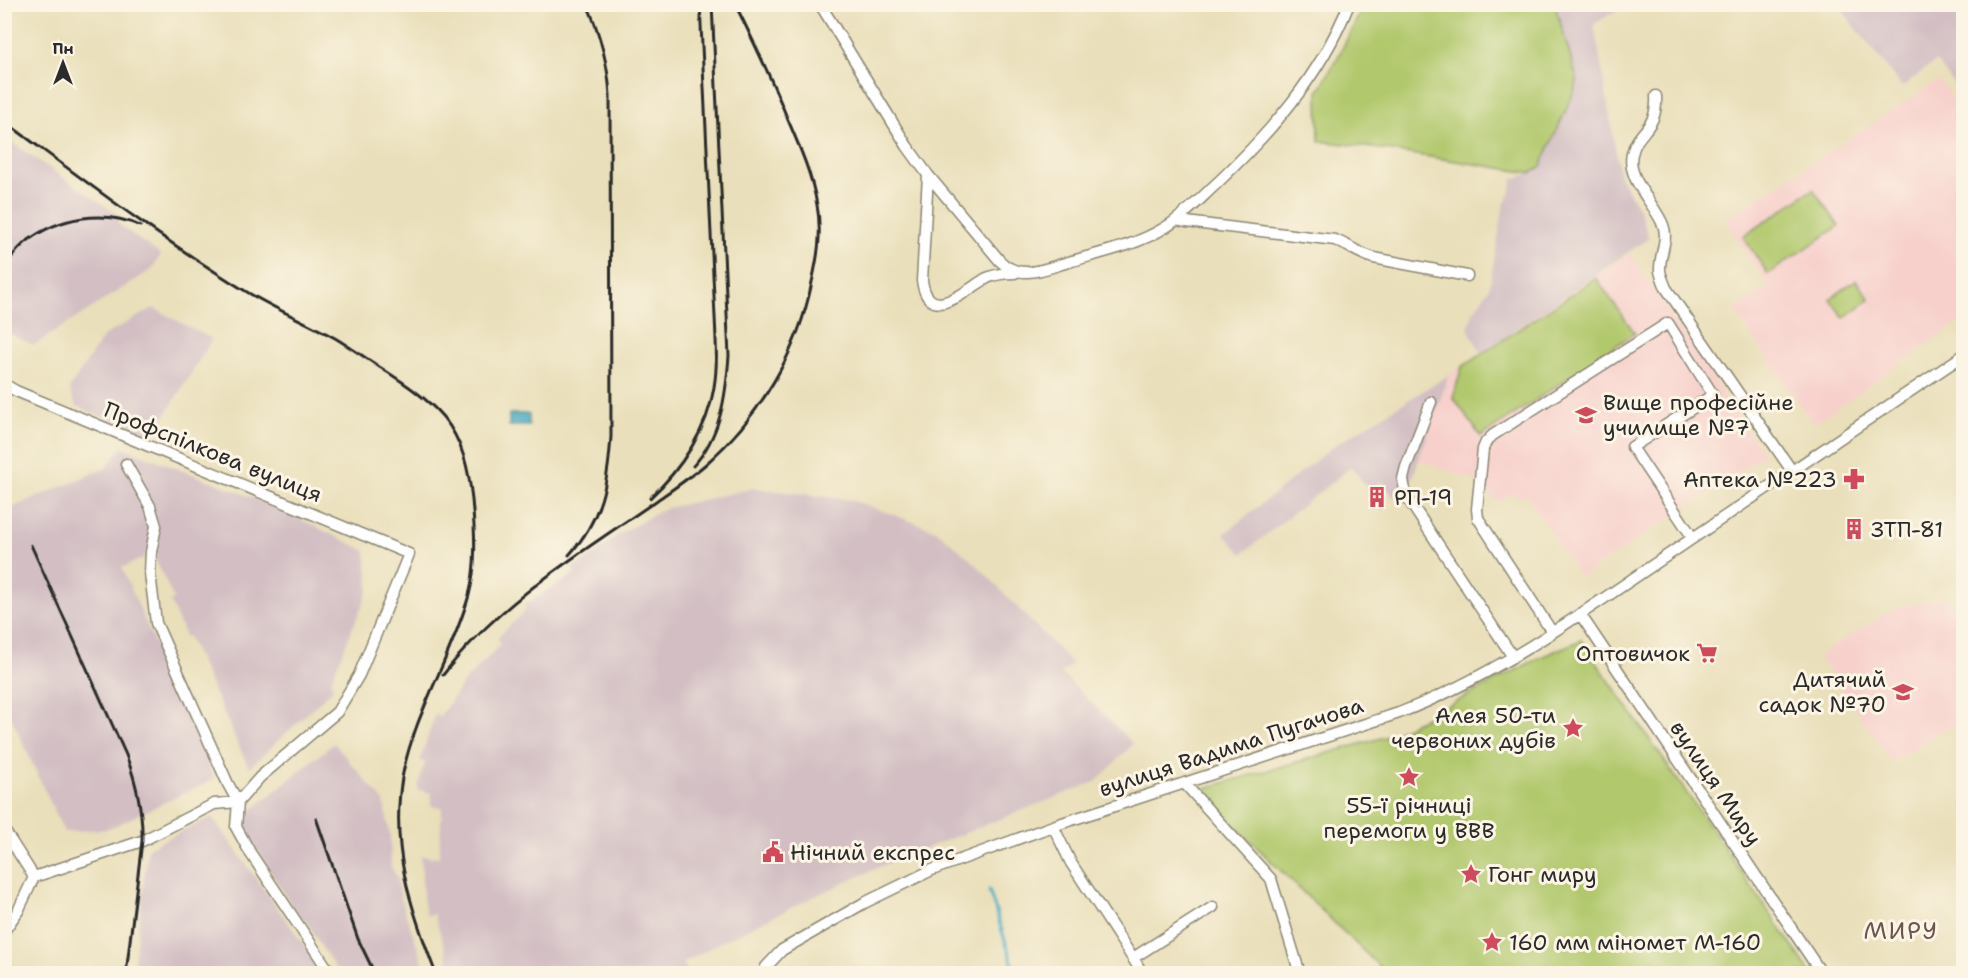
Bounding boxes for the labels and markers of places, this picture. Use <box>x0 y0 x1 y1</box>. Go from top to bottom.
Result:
place label: Вище професійне училище №7 <box>1603 388 1794 442</box>
school or university icon: Вище професійне училище №7 <box>1574 403 1598 427</box>
place label: Аптека №223 <box>1683 465 1837 494</box>
pharmacy icon: Аптека №223 <box>1842 467 1866 491</box>
place label: РП-19 <box>1394 483 1452 512</box>
building icon: РП-19 <box>1365 485 1389 509</box>
place label: ЗТП-81 <box>1871 515 1943 544</box>
building icon: ЗТП-81 <box>1842 517 1866 541</box>
place label: Оптовичок <box>1576 639 1690 668</box>
supermarket icon: Оптовичок <box>1695 641 1719 665</box>
place label: Дитячий садок №70 <box>1758 665 1886 719</box>
school or university icon: Дитячий садок №70 <box>1891 680 1915 704</box>
place label: Алея 50-ти червоних дубів <box>1391 701 1556 755</box>
place icon: Алея 50-ти червоних дубів <box>1561 716 1585 740</box>
place icon: 55-ї річниці перемоги у ВВВ <box>1397 765 1421 789</box>
place label: 55-ї річниці перемоги у ВВВ <box>1324 791 1494 845</box>
place label: Нічний експрес <box>790 838 955 867</box>
public building icon: Нічний експрес <box>761 840 785 864</box>
place label: Гонг миру <box>1488 860 1597 889</box>
place icon: Гонг миру <box>1459 862 1483 886</box>
place label: 160 мм міномет М-160 <box>1509 928 1761 957</box>
place icon: 160 мм міномет М-160 <box>1480 930 1504 954</box>

